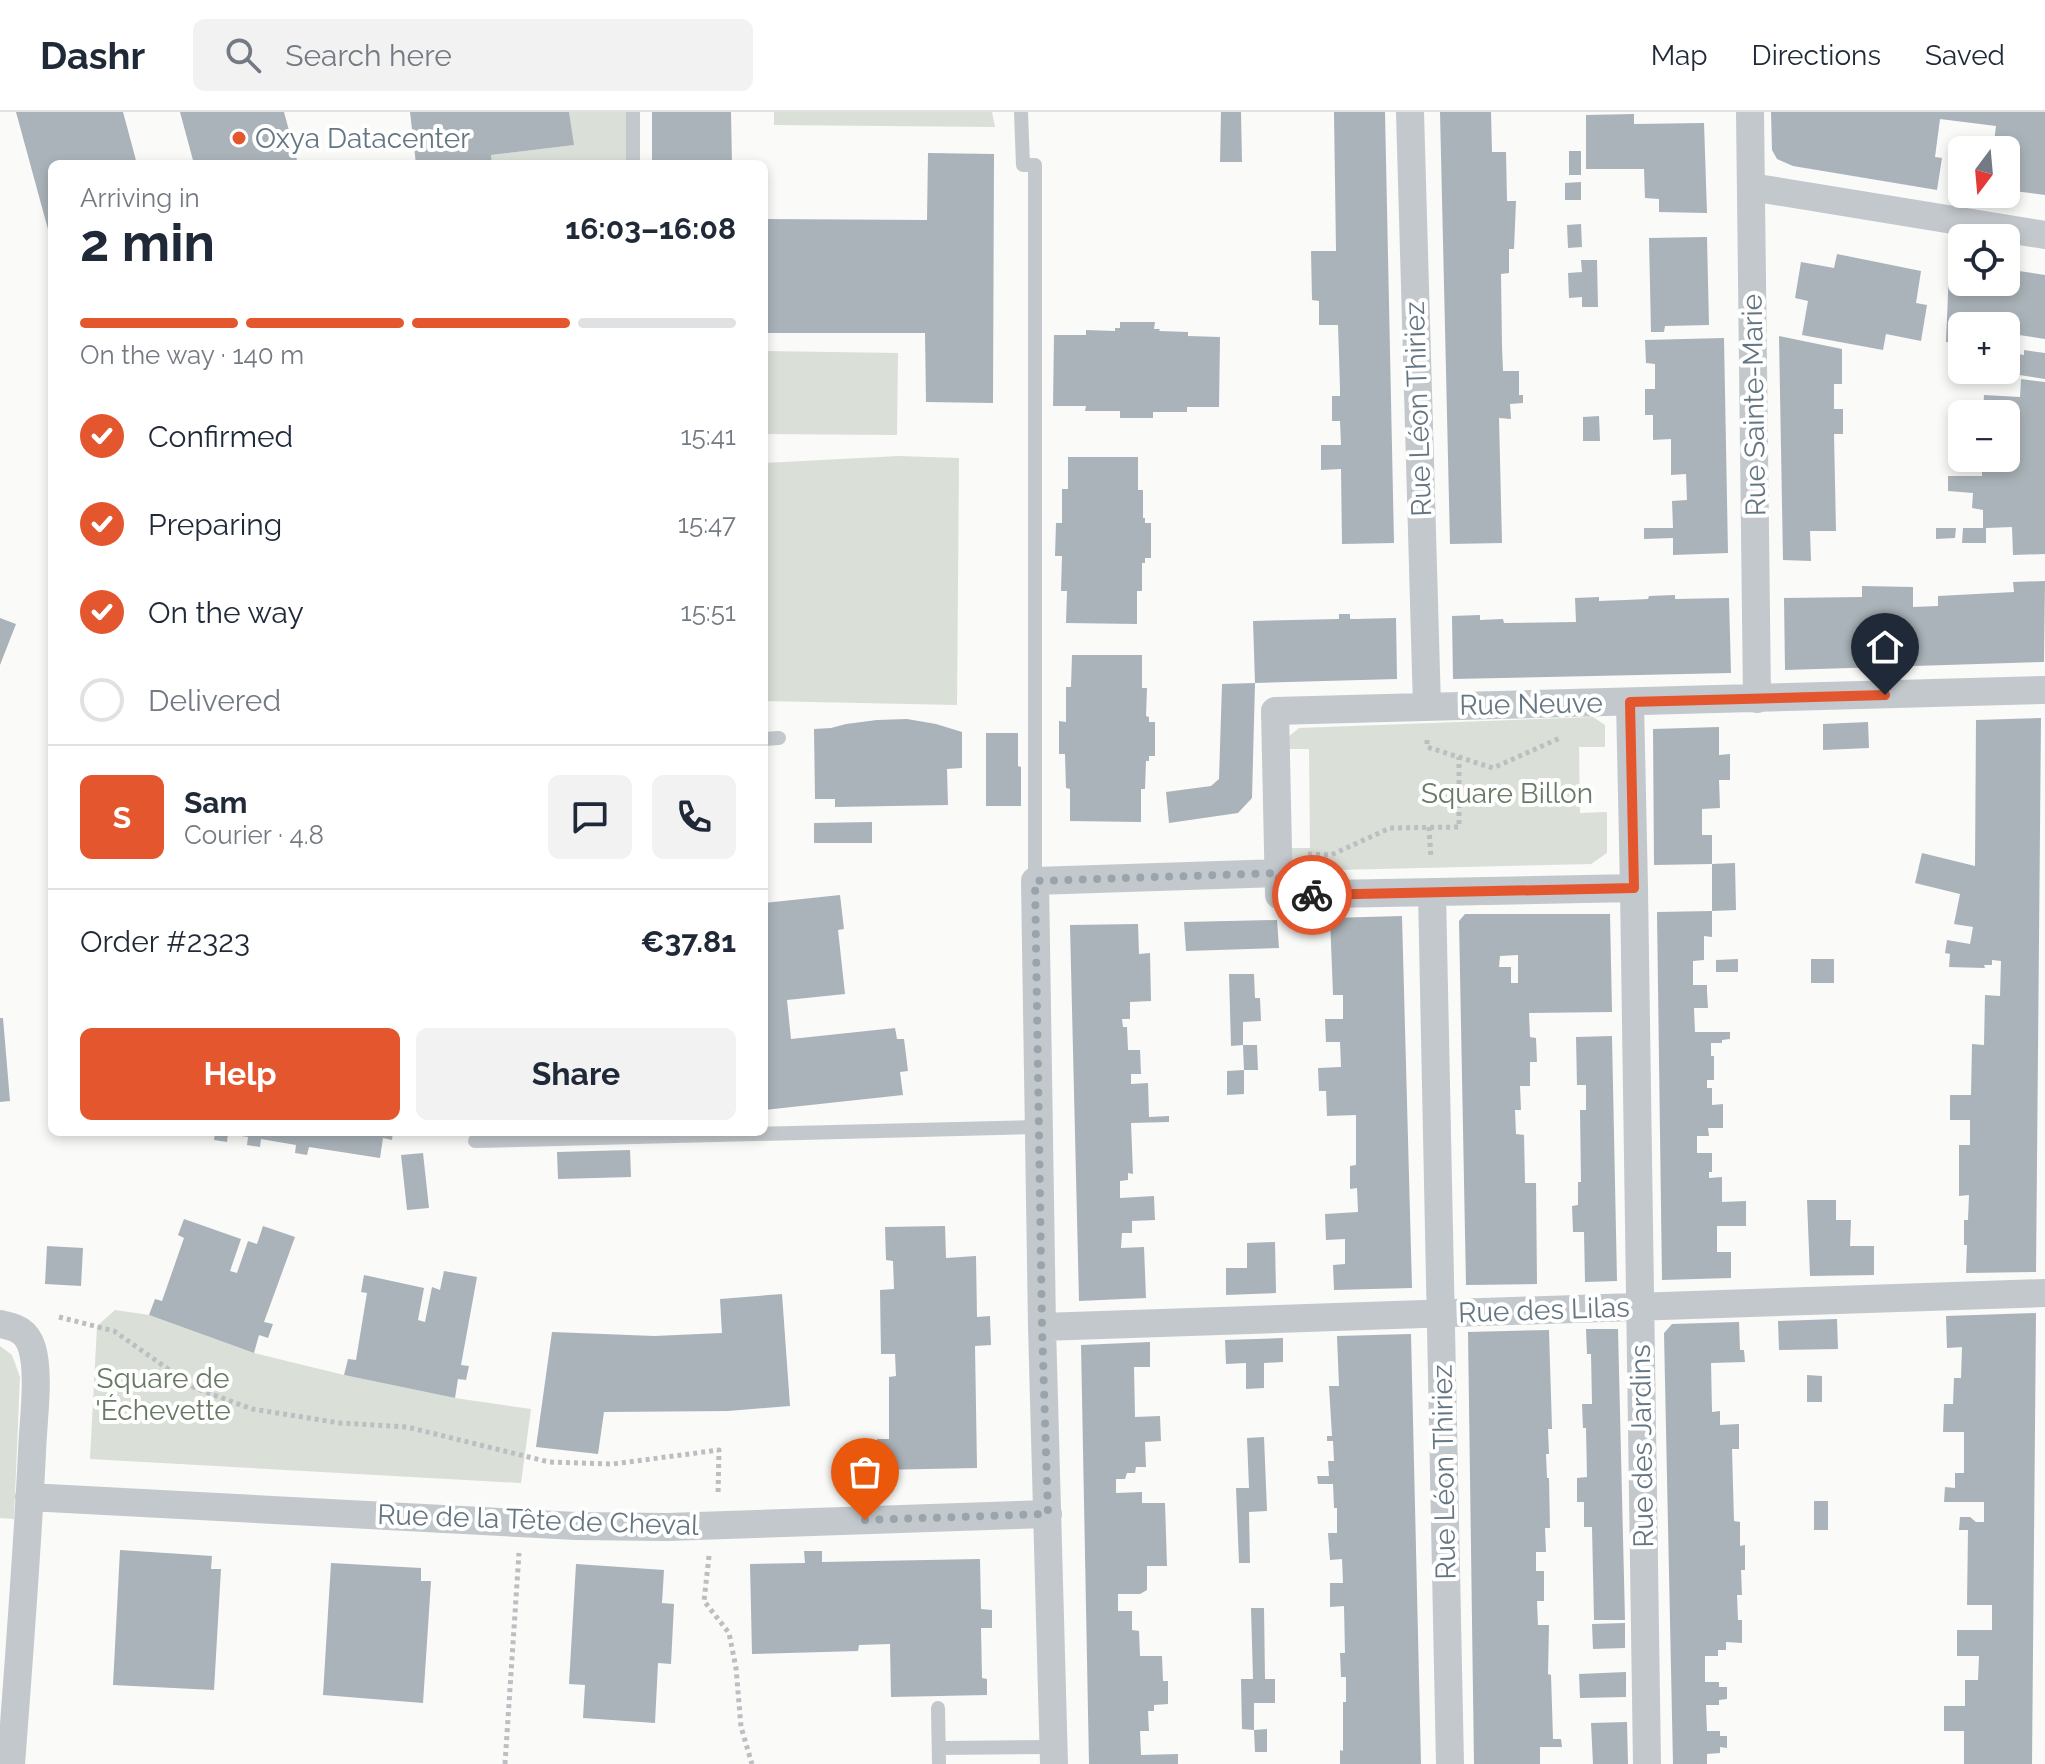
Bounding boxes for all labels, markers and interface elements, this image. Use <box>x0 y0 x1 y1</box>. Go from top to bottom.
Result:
search box <box>193 19 753 91</box>
text: Dashr <box>40 33 145 78</box>
icon: search <box>221 33 265 77</box>
text: Search here <box>285 38 452 73</box>
text: Map <box>1651 39 1708 72</box>
text: Directions <box>1752 39 1881 72</box>
text: Saved <box>1925 39 2005 72</box>
place label: Oxya Datacenter <box>255 122 470 155</box>
marker: Oxya Datacenter <box>230 129 248 147</box>
north arrow <box>1948 136 2020 208</box>
map controls <box>1948 136 2020 472</box>
text: Arriving in <box>80 183 200 213</box>
text: 16:03–16:08 <box>565 211 736 246</box>
text: 2 min <box>80 212 215 273</box>
button: locate <box>1948 224 2020 296</box>
street label: Rue Sainte-Marie <box>1736 294 1772 516</box>
street label: Rue Léon Thiriez <box>1398 301 1438 517</box>
button: + <box>1948 312 2020 384</box>
text: On the way · 140 m <box>80 340 304 370</box>
button: − <box>1948 400 2020 472</box>
icon: check <box>80 414 124 458</box>
text: Confirmed <box>148 419 293 454</box>
text: 15:41 <box>680 421 736 451</box>
icon: check <box>80 502 124 546</box>
text: Preparing <box>148 507 282 542</box>
text: 15:47 <box>678 509 736 539</box>
icon: check <box>80 590 124 634</box>
text: On the way <box>148 595 304 630</box>
text: 15:51 <box>681 597 736 627</box>
pin <box>1851 613 1919 695</box>
icon: home <box>1863 625 1907 669</box>
text: Delivered <box>148 683 281 718</box>
street label: Rue Neuve <box>1459 686 1603 722</box>
button: chat <box>548 775 632 859</box>
button: phone <box>652 775 736 859</box>
park label: Square Billon <box>1421 777 1593 810</box>
text: Sam <box>184 785 247 820</box>
text: S <box>113 800 131 835</box>
text: Courier · 4.8 <box>184 820 324 850</box>
courier <box>1272 855 1352 935</box>
icon: bike <box>1290 873 1334 917</box>
text: Order #2323 <box>80 924 250 959</box>
text: €37.81 <box>640 924 736 959</box>
button: Help <box>80 1028 400 1120</box>
button: Share <box>416 1028 736 1120</box>
street label: Rue des Lilas <box>1458 1291 1630 1329</box>
street label: Rue des Jardins <box>1624 1344 1660 1548</box>
park label: Square de 'Échevette <box>95 1362 231 1427</box>
street label: Rue Léon Thiriez <box>1426 1364 1462 1580</box>
pin <box>831 1438 899 1520</box>
icon: bag <box>843 1450 887 1494</box>
street label: Rue de la Tête de Cheval <box>377 1498 700 1542</box>

